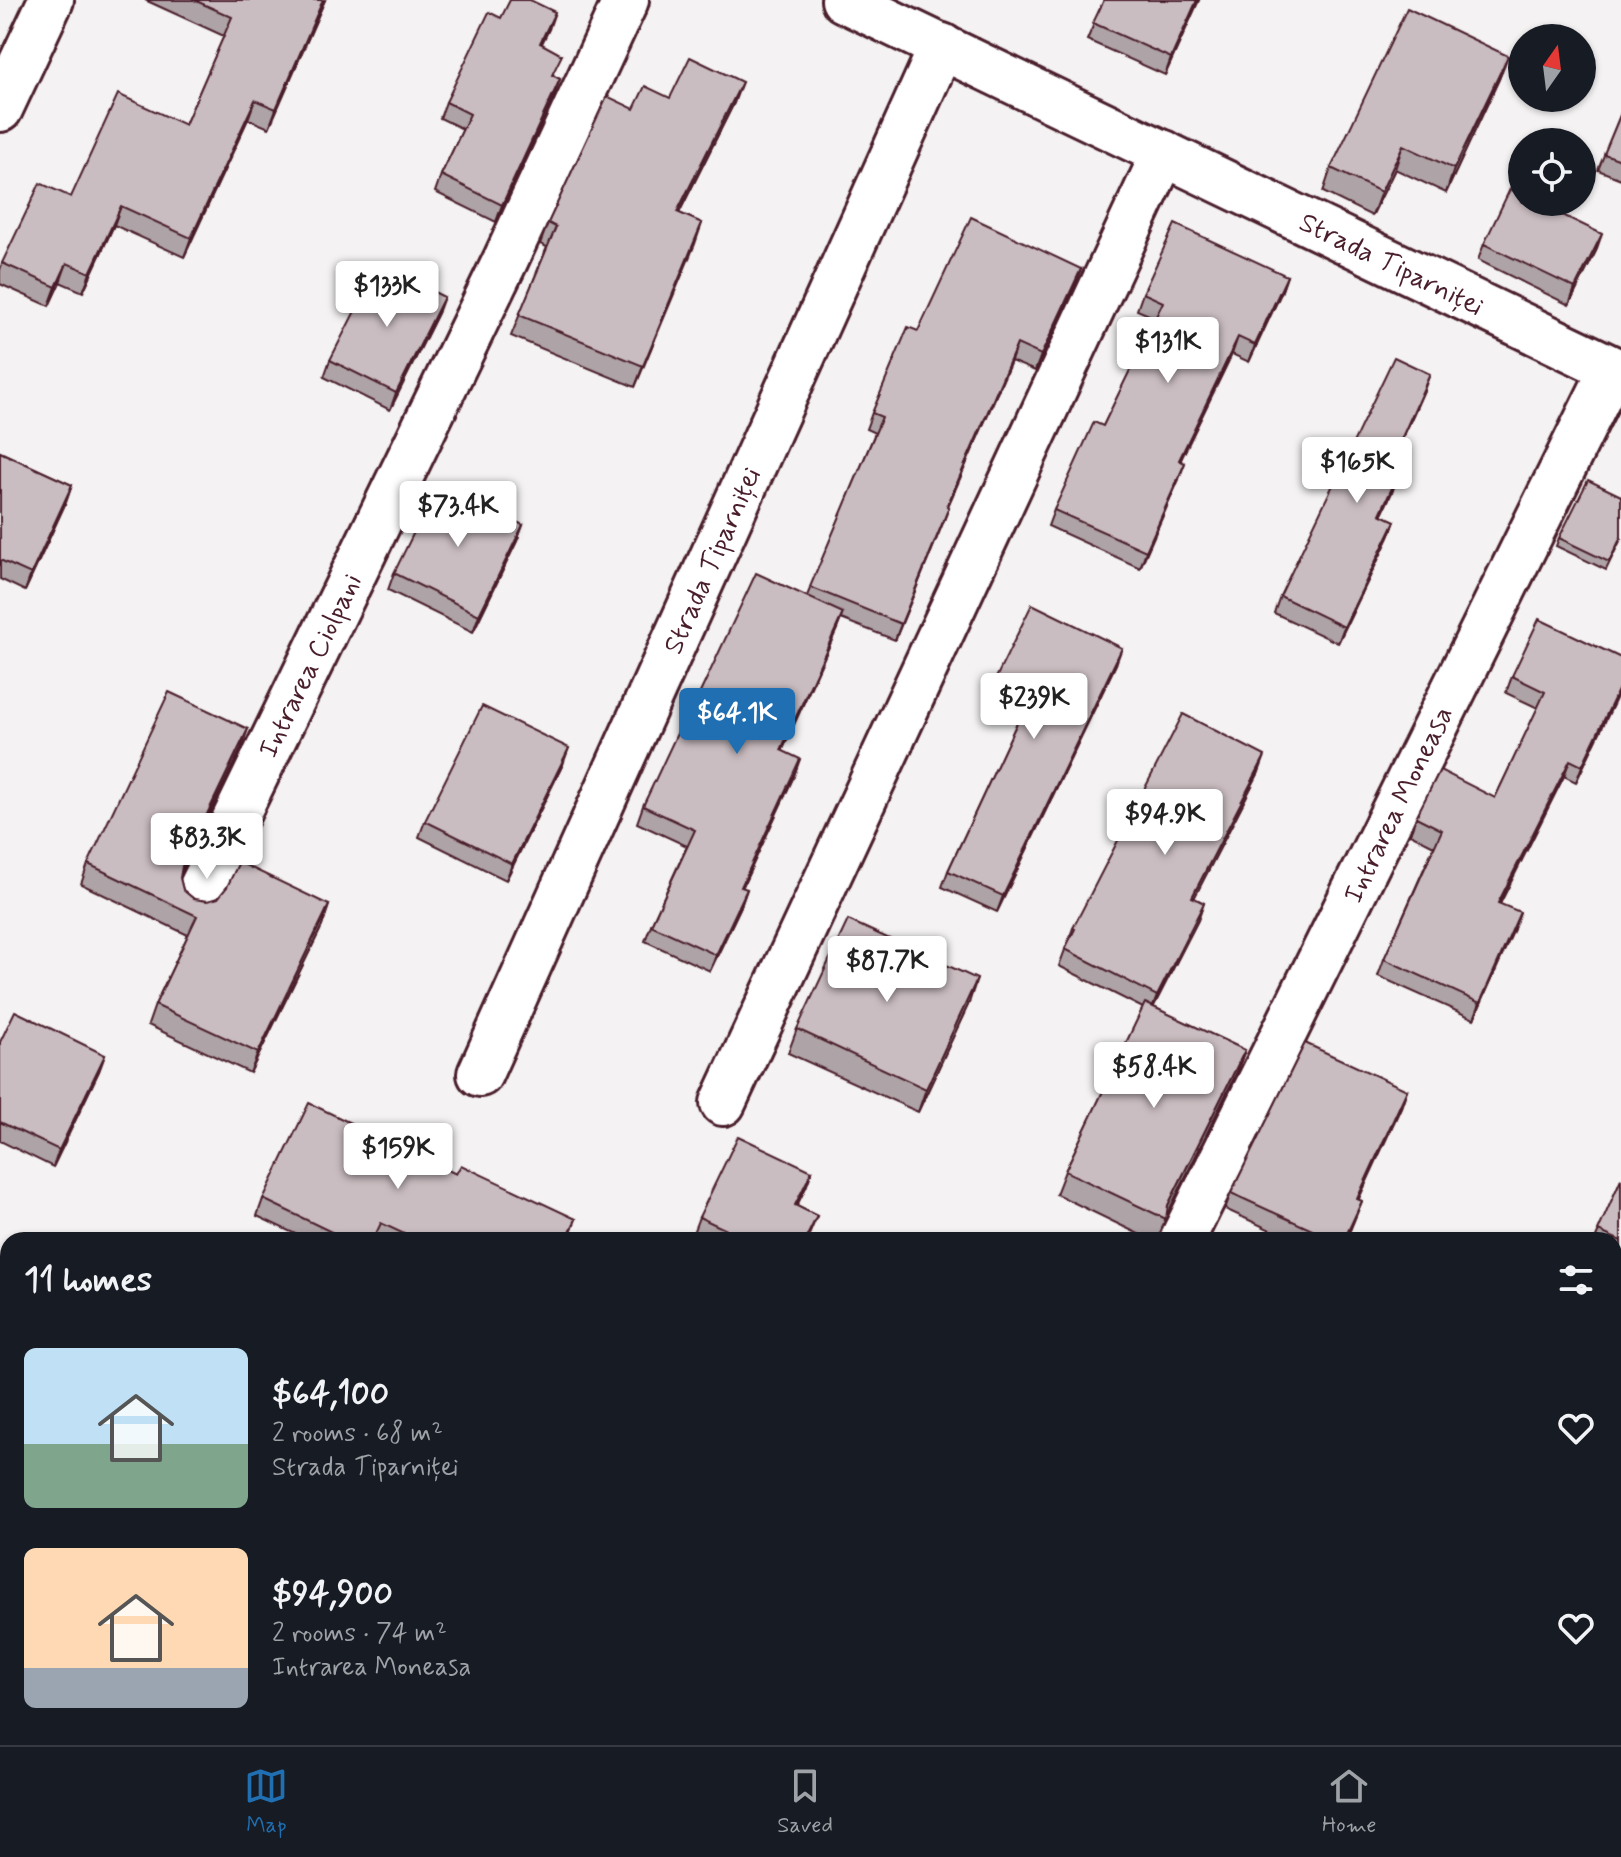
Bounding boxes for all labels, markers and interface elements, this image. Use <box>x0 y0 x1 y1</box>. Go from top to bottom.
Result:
north arrow <box>1508 24 1596 112</box>
map controls <box>1508 24 1596 216</box>
button: locate <box>1508 128 1596 216</box>
street label: Strada Tiparniței <box>1293 205 1489 326</box>
pin: $133K <box>331 261 443 329</box>
text: $133K <box>354 270 420 304</box>
pin: $131K <box>1112 317 1224 385</box>
text: $131K <box>1135 326 1201 360</box>
pin: $165K <box>1301 437 1413 505</box>
text: $165K <box>1320 446 1394 480</box>
street label: Strada Tiparniței <box>656 462 771 660</box>
pin: $73.4K <box>393 481 523 549</box>
text: $73.4K <box>418 490 498 524</box>
street label: Intrarea Ciolpani <box>251 568 372 764</box>
pin: $239K <box>978 673 1090 741</box>
text: $239K <box>998 682 1070 716</box>
pin: $64.1K <box>672 688 802 756</box>
text: $64.1K <box>697 697 777 731</box>
street label: Intrarea Moneasa <box>1336 701 1463 910</box>
pin: $94.9K <box>1100 789 1230 857</box>
text: $94.9K <box>1125 798 1205 832</box>
pin: $83.3K <box>142 813 272 881</box>
text: $83.3K <box>169 822 245 856</box>
pin: $87.7K <box>822 936 952 1004</box>
text: $87.7K <box>846 945 928 979</box>
pin: $58.4K <box>1089 1042 1219 1110</box>
text: $58.4K <box>1112 1051 1196 1085</box>
pin: $159K <box>342 1123 454 1191</box>
text: $159K <box>362 1132 434 1166</box>
text: 11 homes <box>24 1258 152 1303</box>
icon: filters <box>1554 1258 1598 1302</box>
text: $64,100 <box>272 1372 389 1417</box>
icon: home <box>88 1380 184 1476</box>
icon: heart <box>1554 1406 1598 1450</box>
text: 2 rooms · 68 m² <box>272 1417 443 1451</box>
text: Strada Tiparniței <box>272 1451 458 1485</box>
text: $94,900 <box>272 1572 393 1617</box>
icon: home <box>88 1580 184 1676</box>
icon: heart <box>1554 1606 1598 1650</box>
text: 2 rooms · 74 m² <box>272 1617 447 1651</box>
text: Intrarea Moneasa <box>272 1651 471 1685</box>
tab: Map <box>244 1764 288 1840</box>
tab: Saved <box>777 1764 833 1840</box>
tab: Home <box>1322 1764 1377 1840</box>

